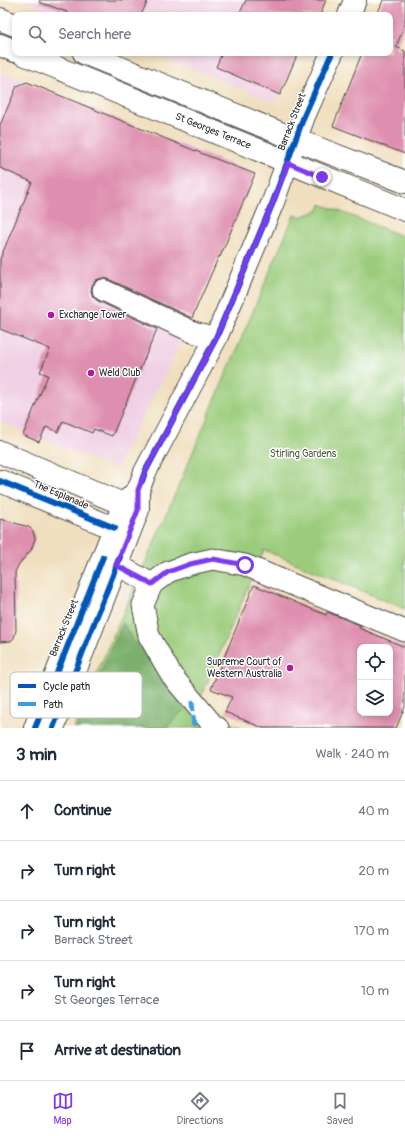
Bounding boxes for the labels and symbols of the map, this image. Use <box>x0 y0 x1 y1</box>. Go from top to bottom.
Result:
street label: Barrack Street <box>276 91 309 152</box>
street label: St Georges Terrace <box>173 110 253 152</box>
route end <box>313 168 331 186</box>
place label: Exchange Tower <box>59 309 127 321</box>
marker: Exchange Tower <box>46 310 56 320</box>
place label: Weld Club <box>99 367 140 379</box>
marker: Weld Club <box>86 368 96 378</box>
park label: Stirling Gardens <box>270 448 337 460</box>
street label: The Esplanade <box>32 478 90 512</box>
route start <box>236 556 254 574</box>
street label: Barrack Street <box>47 597 81 658</box>
place label: Supreme Court of Western Australia <box>206 656 282 680</box>
marker: Supreme Court of Western Australia <box>285 663 295 673</box>
legend <box>10 672 142 718</box>
text: Cycle path <box>43 680 90 693</box>
text: Path <box>43 698 63 711</box>

